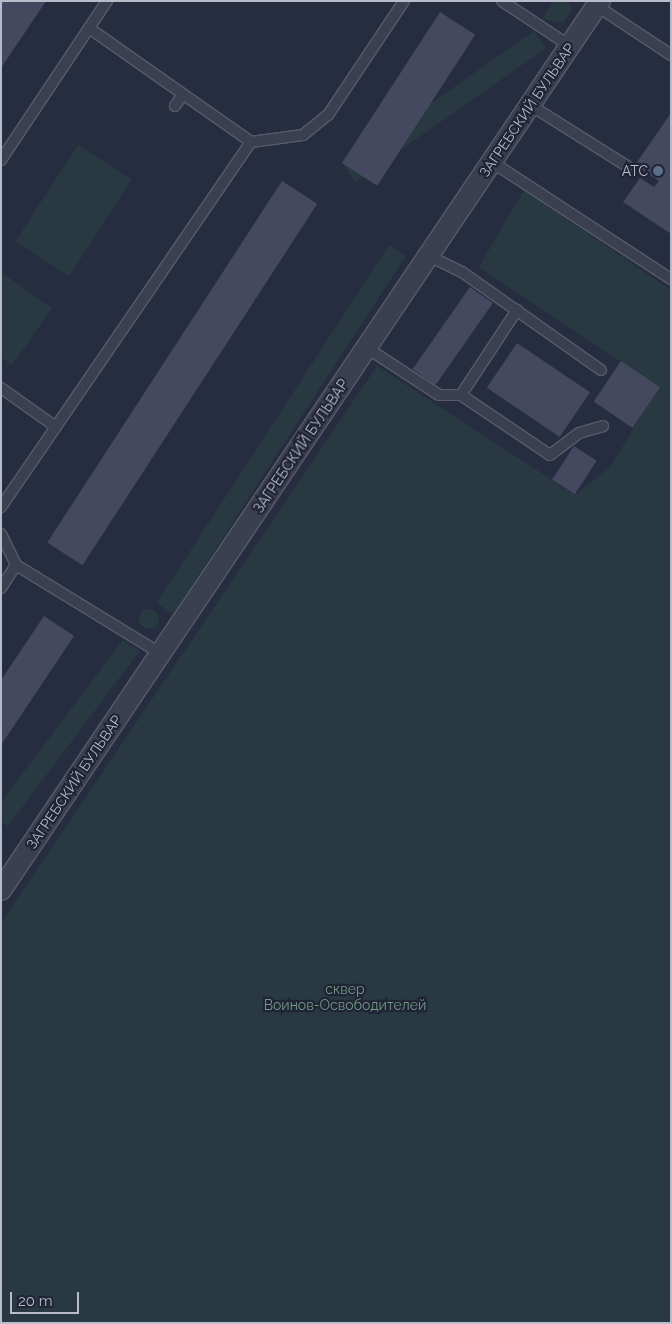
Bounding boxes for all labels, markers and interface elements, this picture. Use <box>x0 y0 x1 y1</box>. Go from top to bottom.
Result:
street label: ЗАГРЕБСКИЙ БУЛЬВАР <box>476 40 578 180</box>
place label: АТС <box>622 163 648 179</box>
marker: АТС <box>652 165 664 177</box>
street label: ЗАГРЕБСКИЙ БУЛЬВАР <box>250 376 352 516</box>
street label: ЗАГРЕБСКИЙ БУЛЬВАР <box>23 712 125 852</box>
park label: сквер Воинов-Освободителей <box>264 981 426 1014</box>
scale bar <box>12 1282 81 1314</box>
text: 20 m <box>18 1292 53 1310</box>

